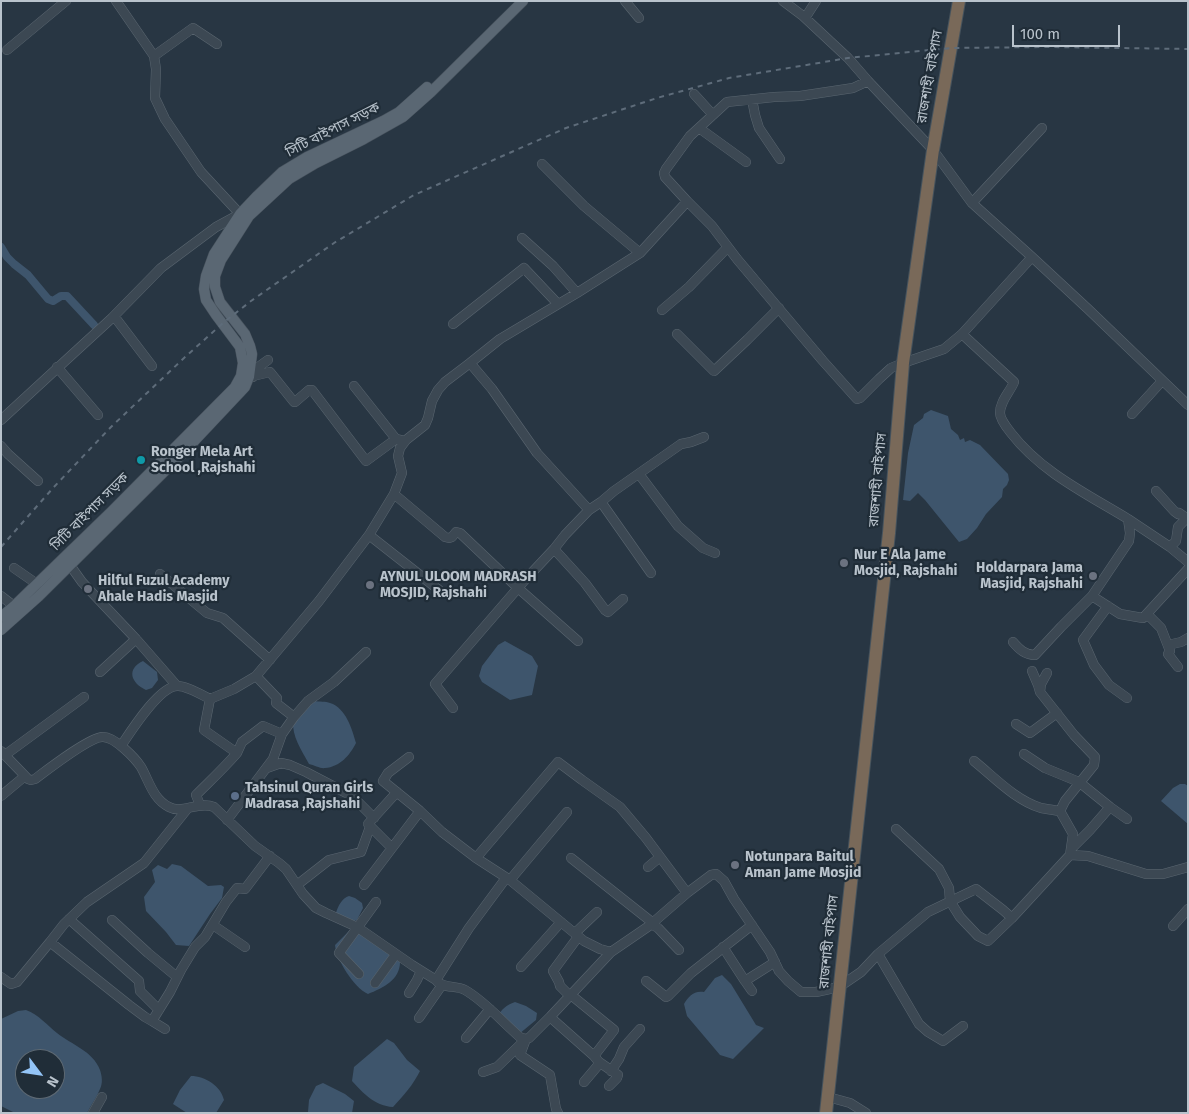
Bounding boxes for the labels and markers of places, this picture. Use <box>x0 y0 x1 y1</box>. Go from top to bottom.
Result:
place label: Ronger Mela Art School ,Rajshahi <box>151 444 255 477</box>
marker: Ronger Mela Art School ,Rajshahi <box>135 454 147 466</box>
place label: Nur E Ala Jame Mosjid, Rajshahi <box>854 547 957 580</box>
marker: Nur E Ala Jame Mosjid, Rajshahi <box>838 557 850 569</box>
place label: Holdarpara Jama Masjid, Rajshahi <box>976 560 1083 592</box>
place label: AYNUL ULOOM MADRASH MOSJID, Rajshahi <box>380 569 537 602</box>
marker: Holdarpara Jama Masjid, Rajshahi <box>1087 570 1099 582</box>
place label: Hilful Fuzul Academy Ahale Hadis Masjid <box>98 573 230 606</box>
marker: AYNUL ULOOM MADRASH MOSJID, Rajshahi <box>364 579 376 591</box>
marker: Hilful Fuzul Academy Ahale Hadis Masjid <box>82 583 94 595</box>
place label: Tahsinul Quran Girls Madrasa ,Rajshahi <box>245 780 373 812</box>
marker: Tahsinul Quran Girls Madrasa ,Rajshahi <box>229 790 241 802</box>
place label: Notunpara Baitul Aman Jame Mosjid <box>745 849 861 882</box>
marker: Notunpara Baitul Aman Jame Mosjid <box>729 859 741 871</box>

